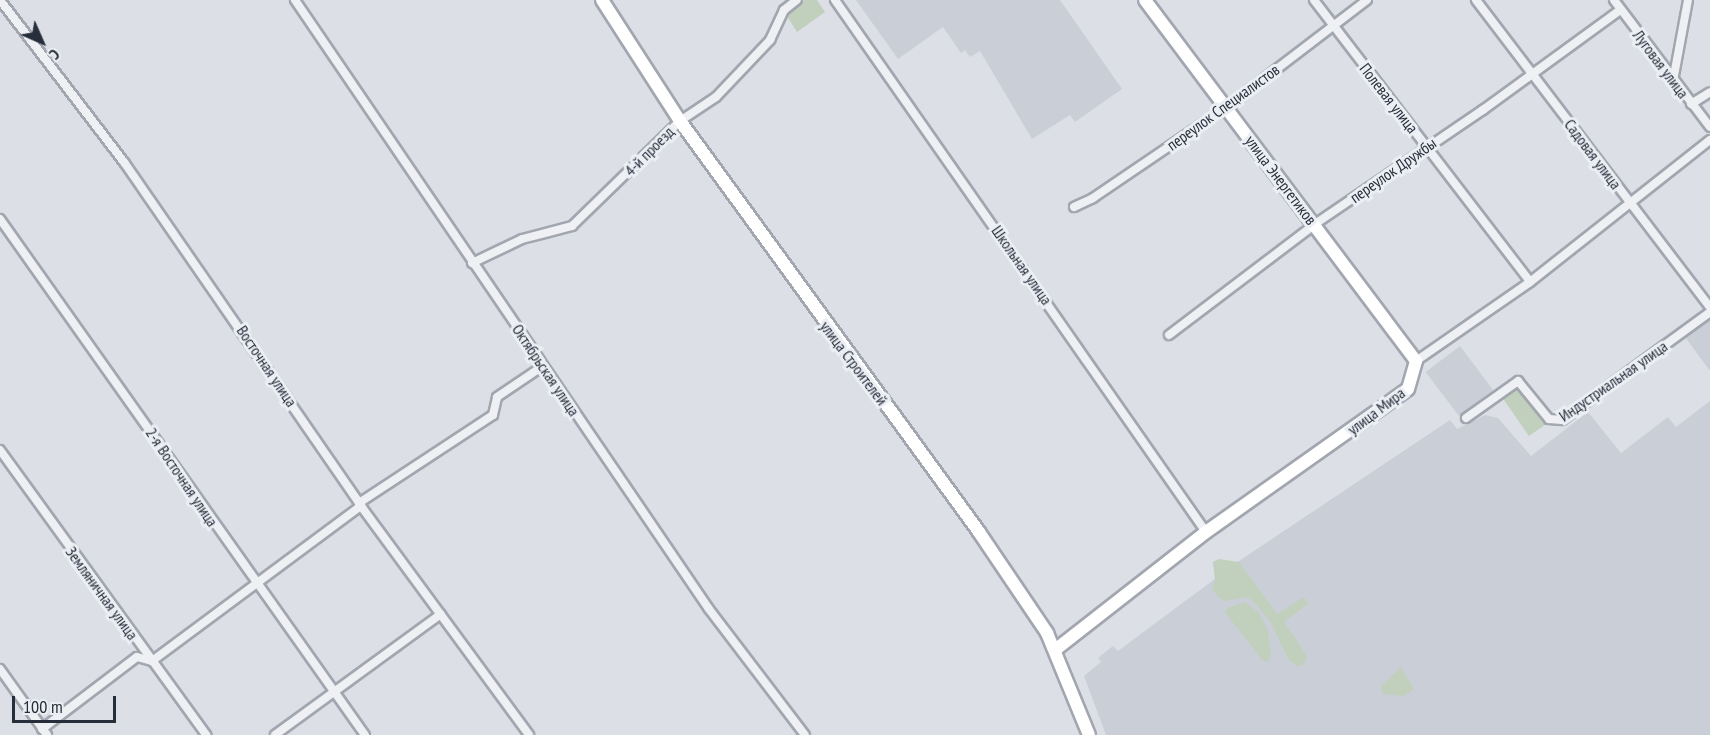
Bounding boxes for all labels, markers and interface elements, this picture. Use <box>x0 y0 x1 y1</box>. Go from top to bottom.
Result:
north arrow <box>12 12 72 72</box>
street label: Луговая улица <box>1629 26 1693 102</box>
text: С <box>45 45 64 64</box>
street label: Полевая улица <box>1356 59 1422 137</box>
street label: переулок Специалистов <box>1163 60 1283 154</box>
street label: Садовая улица <box>1560 115 1626 193</box>
street label: 4-й проезд <box>620 122 678 180</box>
street label: улица Энергетиков <box>1241 132 1321 228</box>
street label: переулок Дружбы <box>1346 133 1440 207</box>
street label: Школьная улица <box>988 222 1056 308</box>
street label: улица Строителей <box>816 317 892 409</box>
street label: Октябрьская улица <box>508 320 584 420</box>
street label: Восточная улица <box>233 322 301 410</box>
street label: Индустриальная улица <box>1555 336 1671 426</box>
street label: улица Мира <box>1344 383 1408 439</box>
street label: 2-я Восточная улица <box>142 424 222 530</box>
street label: Земляничная улица <box>62 543 142 643</box>
scale bar <box>15 684 118 722</box>
text: 100 m <box>23 695 63 718</box>

